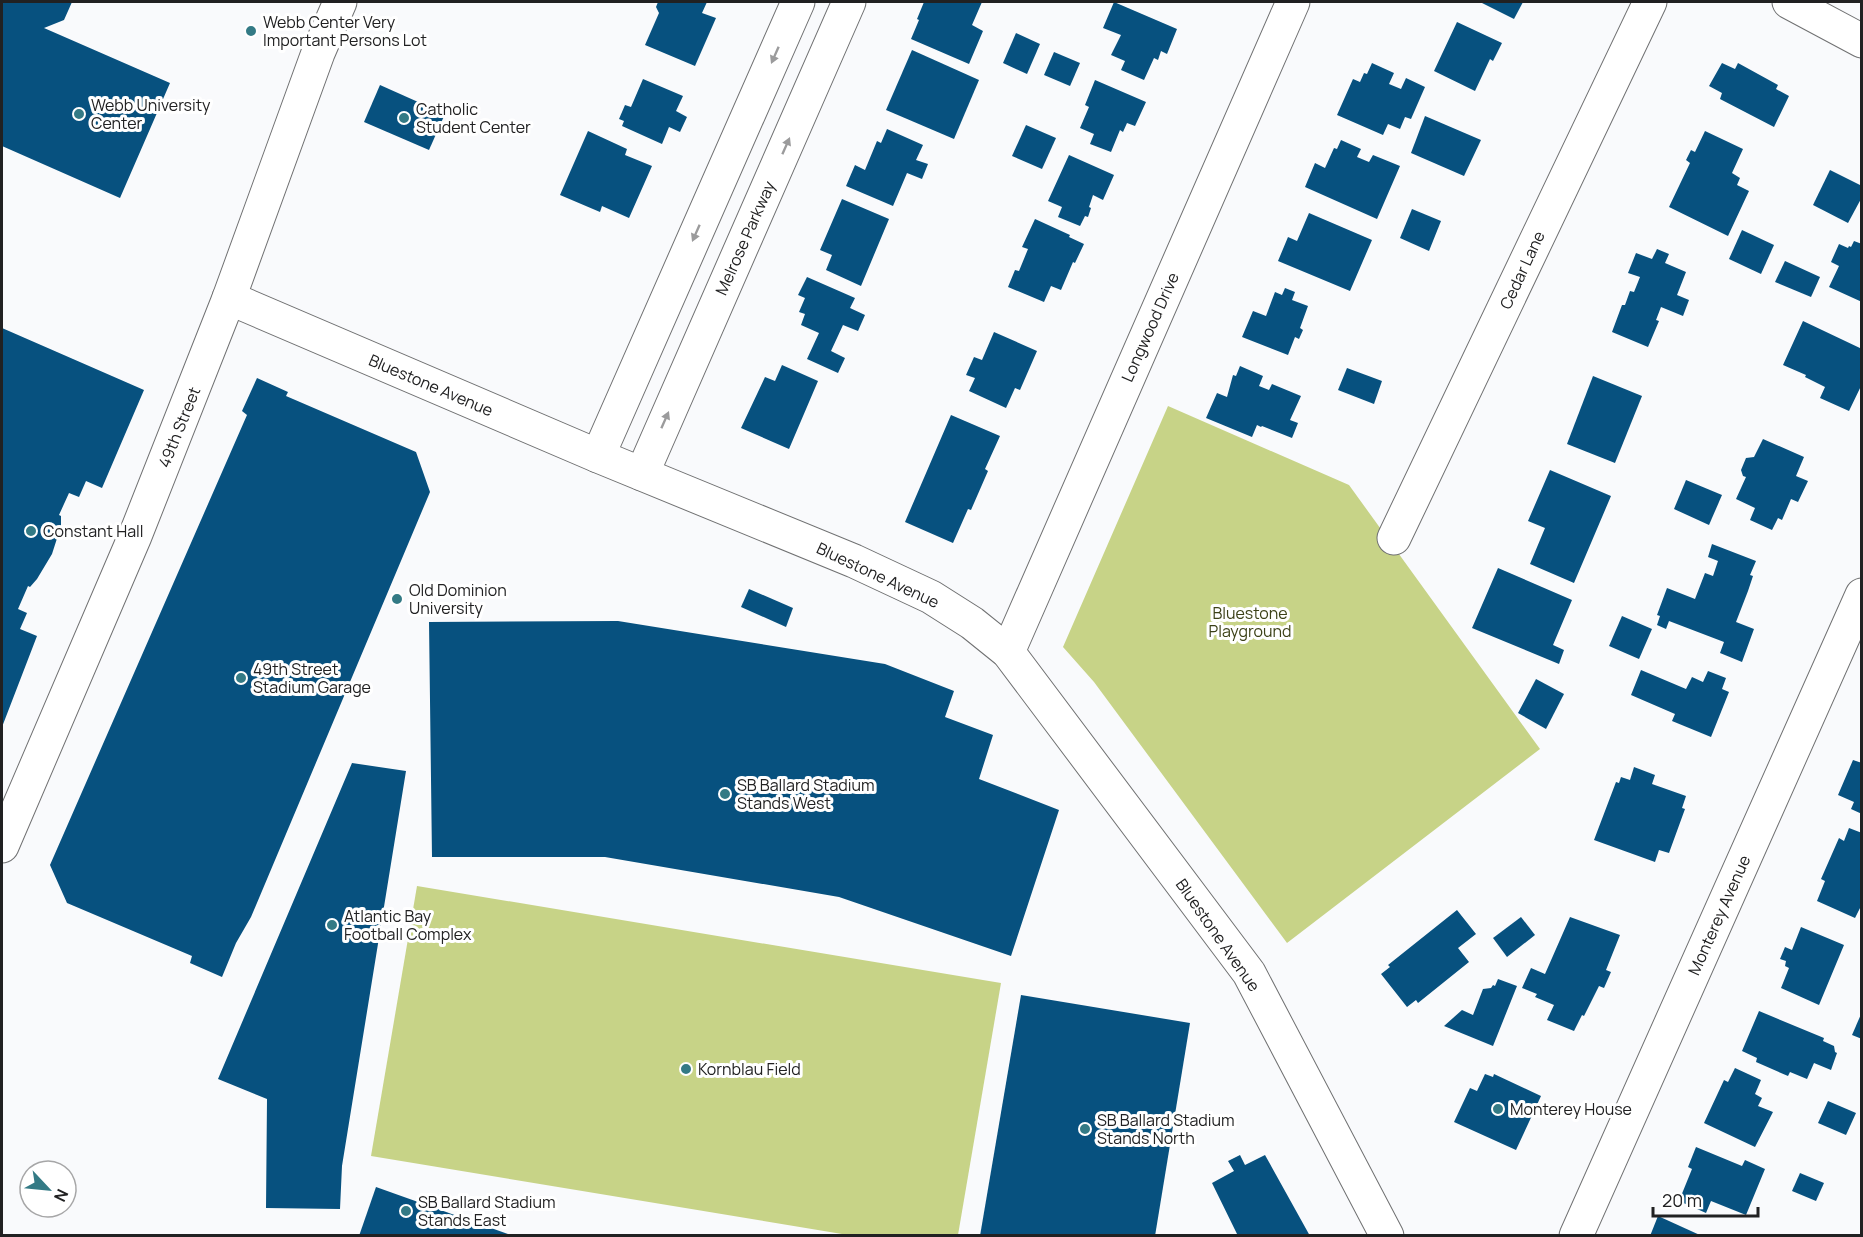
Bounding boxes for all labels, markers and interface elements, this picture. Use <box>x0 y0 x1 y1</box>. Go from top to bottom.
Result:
place label: Webb Center Very Important Persons Lot <box>263 11 427 51</box>
marker: Webb Center Very Important Persons Lot <box>244 24 258 38</box>
one-way arrow <box>770 46 779 64</box>
place label: Webb University Center <box>91 94 211 134</box>
place label: Catholic Student Center <box>416 98 531 138</box>
marker: Webb University Center <box>72 107 86 121</box>
marker: Catholic Student Center <box>397 111 411 125</box>
one-way arrow <box>781 136 791 154</box>
street label: Melrose Parkway <box>710 177 780 299</box>
one-way arrow <box>691 225 701 243</box>
street label: Cedar Lane <box>1494 227 1550 313</box>
street label: Longwood Drive <box>1116 269 1184 385</box>
street label: Bluestone Avenue <box>365 349 497 421</box>
street label: 49th Street <box>153 383 205 471</box>
one-way arrow <box>660 411 670 429</box>
place label: Constant Hall <box>43 520 144 542</box>
marker: Constant Hall <box>24 524 38 538</box>
street label: Bluestone Avenue <box>813 537 943 613</box>
place label: Old Dominion University <box>409 579 507 619</box>
marker: Old Dominion University <box>390 592 404 606</box>
park label: Bluestone Playground <box>1208 602 1292 642</box>
place label: 49th Street Stadium Garage <box>253 658 371 698</box>
marker: 49th Street Stadium Garage <box>234 671 248 685</box>
place label: SB Ballard Stadium Stands West <box>737 774 875 814</box>
marker: SB Ballard Stadium Stands West <box>718 787 732 801</box>
street label: Monterey Avenue <box>1683 852 1755 978</box>
street label: Bluestone Avenue <box>1171 874 1265 996</box>
place label: Atlantic Bay Football Complex <box>344 905 472 945</box>
marker: Atlantic Bay Football Complex <box>325 918 339 932</box>
place label: Kornblau Field <box>698 1058 801 1080</box>
marker: Kornblau Field <box>679 1062 693 1076</box>
place label: Monterey House <box>1510 1098 1632 1120</box>
marker: Monterey House <box>1491 1102 1505 1116</box>
place label: SB Ballard Stadium Stands North <box>1097 1109 1235 1149</box>
marker: SB Ballard Stadium Stands North <box>1078 1122 1092 1136</box>
north arrow <box>18 1159 78 1219</box>
scale bar <box>1653 1180 1758 1218</box>
text: N <box>49 1186 74 1206</box>
text: 20 m <box>1662 1188 1702 1212</box>
place label: SB Ballard Stadium Stands East <box>418 1191 556 1231</box>
marker: SB Ballard Stadium Stands East <box>399 1204 413 1218</box>

